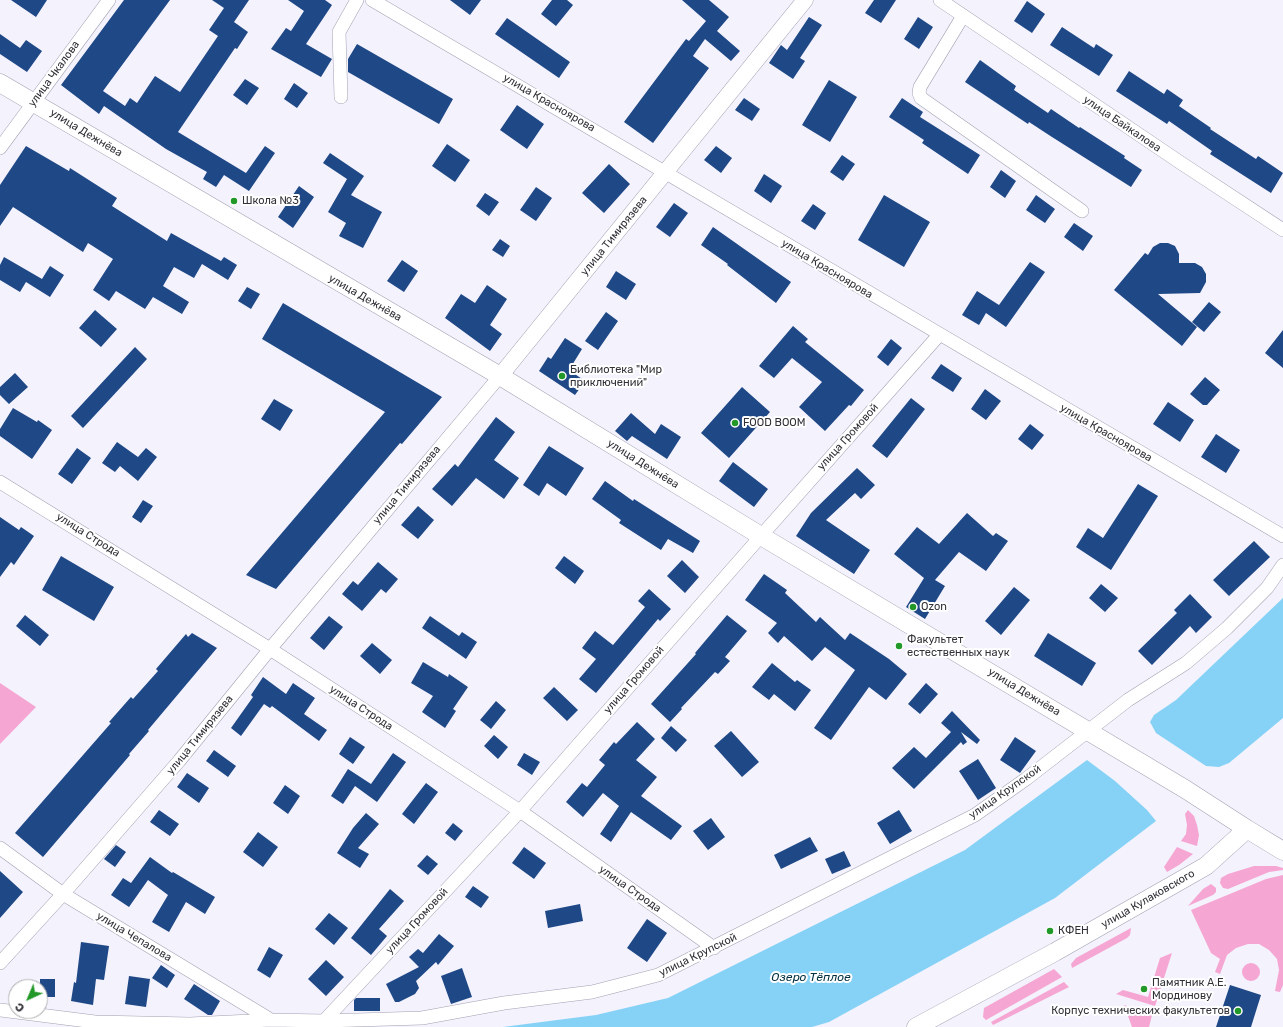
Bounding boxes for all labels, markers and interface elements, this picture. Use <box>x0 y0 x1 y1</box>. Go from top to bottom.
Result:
street label: улица Чкалова <box>26 38 82 110</box>
street label: улица Красноярова <box>501 71 597 135</box>
street label: улица Байкалова <box>1081 93 1163 155</box>
street label: улица Дежнёва <box>47 106 125 160</box>
place label: Школа №3 <box>242 194 299 208</box>
street label: улица Тимирязева <box>578 194 650 278</box>
marker: Школа №3 <box>229 196 239 206</box>
street label: улица Красноярова <box>779 237 875 301</box>
street label: улица Дежнёва <box>326 272 404 324</box>
place label: Библиотека "Мир приключений" <box>570 363 662 389</box>
marker: Библиотека "Мир приключений" <box>557 371 567 381</box>
street label: улица Громовой <box>815 401 881 473</box>
street label: улица Красноярова <box>1058 401 1154 465</box>
place label: FOOD BOOM <box>743 416 806 430</box>
marker: FOOD BOOM <box>730 418 740 428</box>
street label: улица Дежнёва <box>605 437 681 491</box>
street label: улица Тимирязева <box>370 443 444 527</box>
street label: улица Строда <box>54 510 122 560</box>
place label: Ozon <box>921 600 947 614</box>
marker: Ozon <box>908 602 918 612</box>
place label: Факультет естественных наук <box>907 633 1010 659</box>
marker: Факультет естественных наук <box>894 641 904 651</box>
street label: улица Громовой <box>601 644 667 716</box>
street label: улица Дежнёва <box>985 665 1063 719</box>
street label: улица Строда <box>327 683 395 733</box>
street label: улица Тимирязева <box>164 693 236 777</box>
street label: улица Крупской <box>966 762 1044 822</box>
street label: улица Строда <box>596 863 664 915</box>
street label: улица Кулаковского <box>1099 867 1197 931</box>
street label: улица Громовой <box>383 885 451 957</box>
street label: улица Чепалова <box>94 909 174 965</box>
place label: КФЕН <box>1058 924 1089 938</box>
marker: КФЕН <box>1045 926 1055 936</box>
street label: улица Крупской <box>657 930 739 980</box>
water label: Озеро Тёплое <box>771 971 851 985</box>
place label: Памятник А.Е. Мординову <box>1152 976 1227 1002</box>
north arrow <box>8 979 48 1019</box>
marker: Памятник А.Е. Мординову <box>1139 984 1149 994</box>
text: С <box>13 1000 27 1015</box>
place label: Корпус технических факультетов <box>1051 1004 1230 1018</box>
marker: Корпус технических факультетов <box>1233 1006 1243 1016</box>

